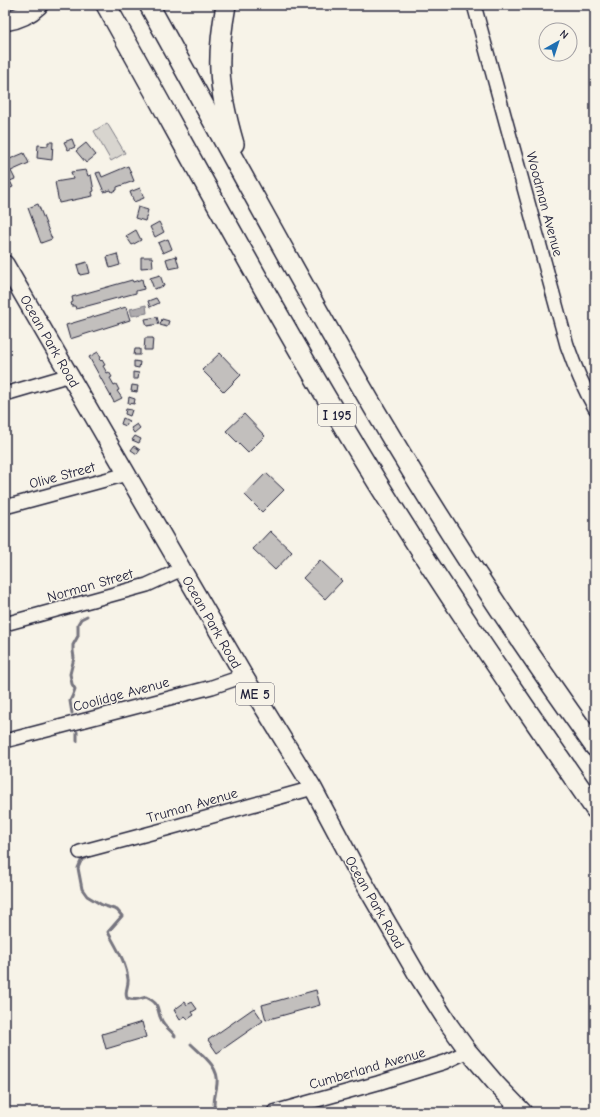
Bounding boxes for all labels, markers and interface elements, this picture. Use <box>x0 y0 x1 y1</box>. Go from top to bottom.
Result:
north arrow <box>538 22 578 62</box>
text: N <box>557 27 571 42</box>
street label: Woodman Avenue <box>522 150 567 258</box>
street label: Ocean Park Road <box>16 292 83 391</box>
road number: I 195 <box>318 404 356 426</box>
street label: Olive Street <box>27 458 98 492</box>
street label: Norman Street <box>45 565 136 606</box>
street label: Ocean Park Road <box>178 573 245 672</box>
street label: Coolidge Avenue <box>71 673 171 715</box>
road number: ME 5 <box>236 683 274 705</box>
street label: Truman Avenue <box>145 784 240 827</box>
street label: Ocean Park Road <box>341 853 408 952</box>
street label: Cumberland Avenue <box>307 1044 427 1093</box>

